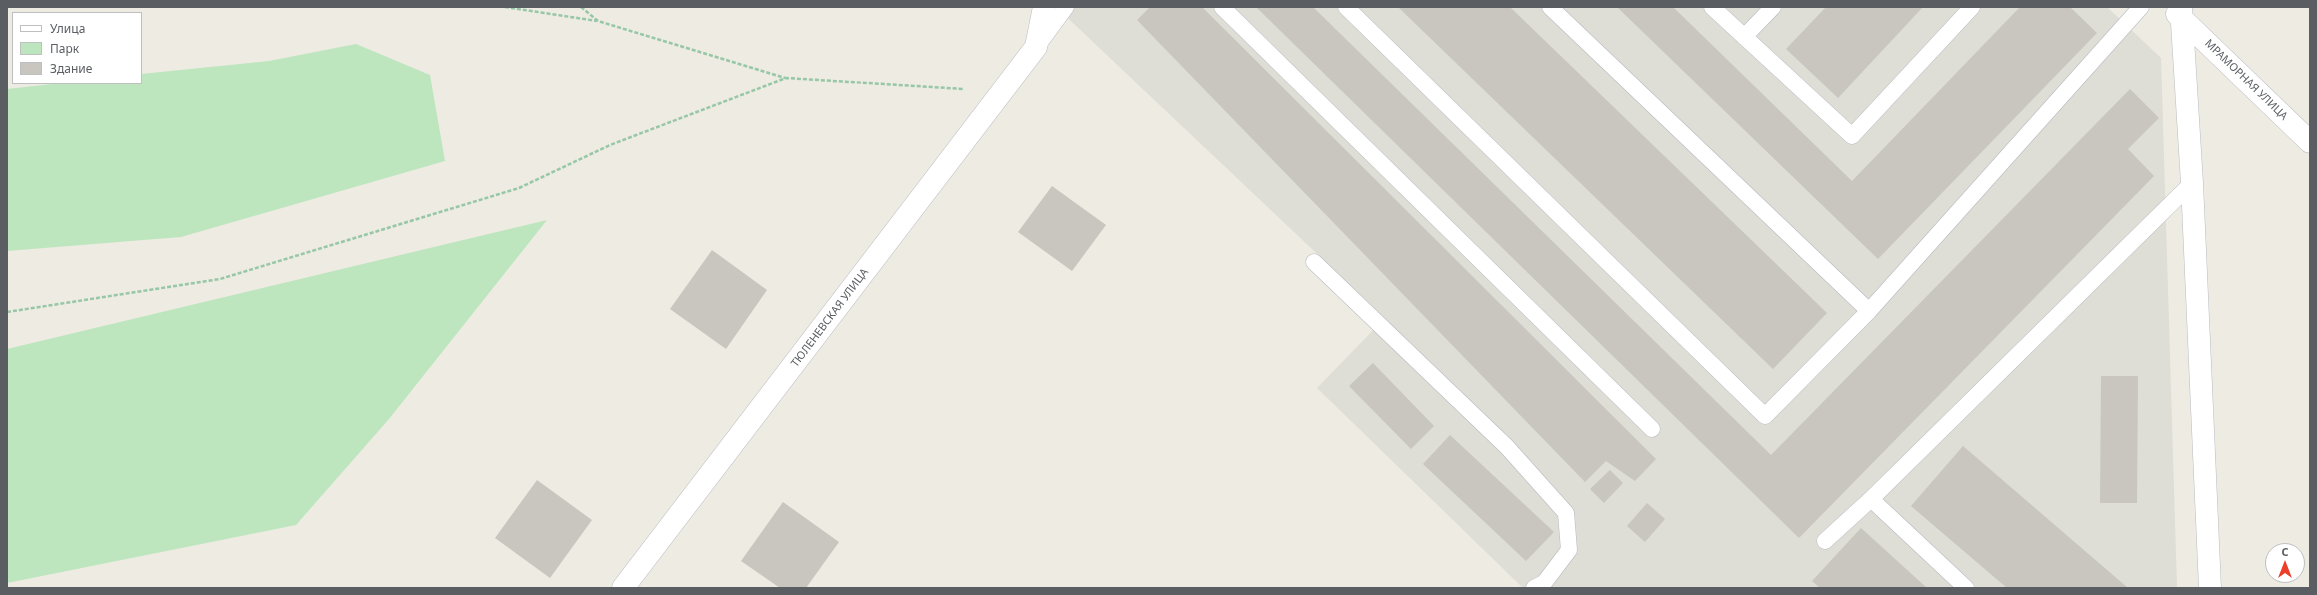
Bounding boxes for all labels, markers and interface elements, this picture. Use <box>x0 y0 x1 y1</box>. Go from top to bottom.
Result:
legend <box>12 12 142 84</box>
text: Улица <box>50 20 85 37</box>
street label: МРАМОРНАЯ УЛИЦА <box>2202 37 2290 123</box>
text: Парк <box>50 40 79 57</box>
text: Здание <box>50 60 92 77</box>
street label: ТЮЛЕНЕВСКАЯ УЛИЦА <box>789 266 871 370</box>
north arrow <box>2265 543 2305 583</box>
text: С <box>2281 544 2289 559</box>

